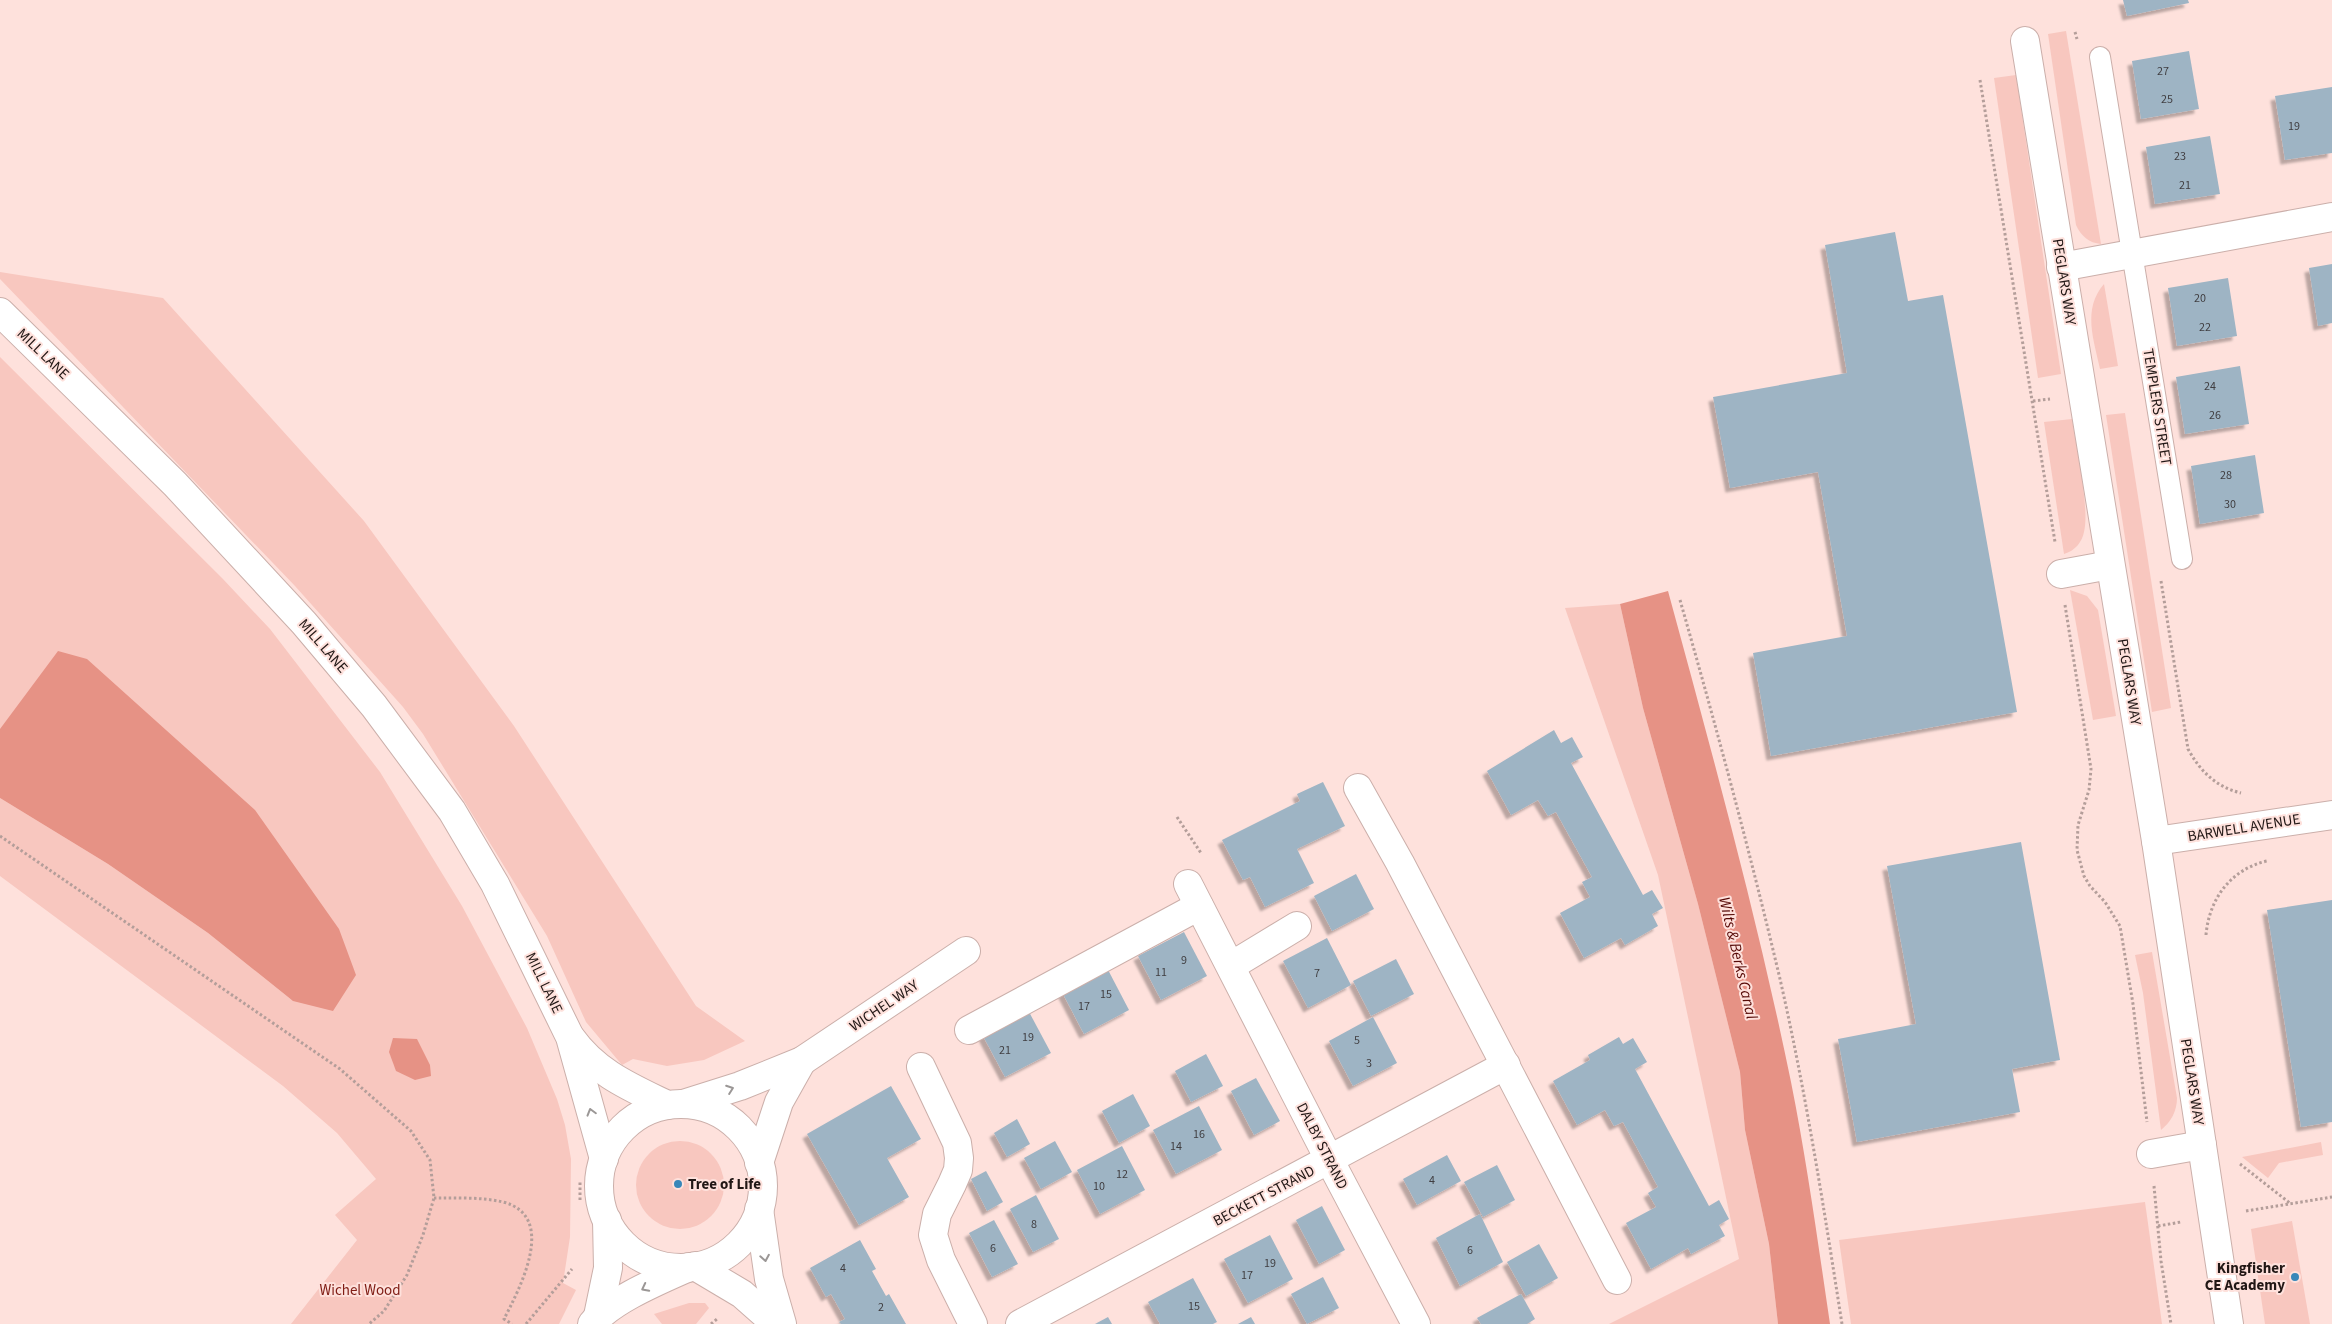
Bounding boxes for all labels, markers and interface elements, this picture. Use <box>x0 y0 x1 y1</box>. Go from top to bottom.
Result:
house number: 27 <box>2157 63 2169 80</box>
house number: 25 <box>2161 91 2173 108</box>
house number: 19 <box>2288 118 2300 135</box>
house number: 23 <box>2174 148 2186 165</box>
house number: 21 <box>2179 177 2191 194</box>
street label: PEGLARS WAY <box>2047 237 2081 328</box>
house number: 20 <box>2194 290 2206 307</box>
house number: 22 <box>2199 319 2211 336</box>
street label: MILL LANE <box>12 324 74 384</box>
street label: TEMPLERS STREET <box>2137 347 2177 467</box>
house number: 24 <box>2204 378 2216 395</box>
house number: 26 <box>2209 407 2221 424</box>
house number: 28 <box>2220 467 2232 484</box>
house number: 30 <box>2224 496 2236 513</box>
street label: MILL LANE <box>294 614 352 678</box>
street label: PEGLARS WAY <box>2112 637 2146 728</box>
street label: BARWELL AVENUE <box>2186 809 2302 847</box>
water label: Wilts & Berks Canal <box>1713 895 1763 1021</box>
street label: MILL LANE <box>520 949 568 1017</box>
house number: 9 <box>1181 952 1187 969</box>
house number: 11 <box>1155 964 1167 981</box>
house number: 7 <box>1314 965 1320 982</box>
street label: WICHEL WAY <box>845 975 923 1037</box>
house number: 15 <box>1100 986 1112 1003</box>
house number: 17 <box>1078 998 1090 1015</box>
house number: 19 <box>1022 1029 1034 1046</box>
house number: 5 <box>1354 1032 1360 1049</box>
street label: PEGLARS WAY <box>2175 1037 2209 1128</box>
house number: 21 <box>999 1042 1011 1059</box>
house number: 3 <box>1366 1055 1372 1072</box>
one-way arrow <box>725 1085 733 1095</box>
street label: DALBY STRAND <box>1291 1099 1353 1193</box>
one-way arrow <box>586 1109 596 1117</box>
house number: 16 <box>1193 1126 1205 1143</box>
house number: 14 <box>1170 1138 1182 1155</box>
street label: BECKETT STRAND <box>1210 1160 1318 1232</box>
house number: 12 <box>1116 1166 1128 1183</box>
house number: 4 <box>1429 1172 1435 1189</box>
place label: Tree of Life <box>688 1174 761 1195</box>
marker: Tree of Life <box>672 1178 684 1190</box>
house number: 10 <box>1093 1178 1105 1195</box>
house number: 8 <box>1031 1216 1037 1233</box>
house number: 6 <box>990 1240 996 1257</box>
house number: 6 <box>1467 1242 1473 1259</box>
one-way arrow <box>760 1253 770 1262</box>
house number: 19 <box>1264 1255 1276 1272</box>
place label: Kingfisher CE Academy <box>2205 1258 2285 1296</box>
house number: 4 <box>840 1260 846 1277</box>
house number: 17 <box>1241 1267 1253 1284</box>
marker: Kingfisher CE Academy <box>2289 1271 2301 1283</box>
park label: Wichel Wood <box>319 1280 401 1301</box>
one-way arrow <box>641 1282 650 1292</box>
house number: 15 <box>1188 1298 1200 1315</box>
house number: 2 <box>878 1299 884 1316</box>

